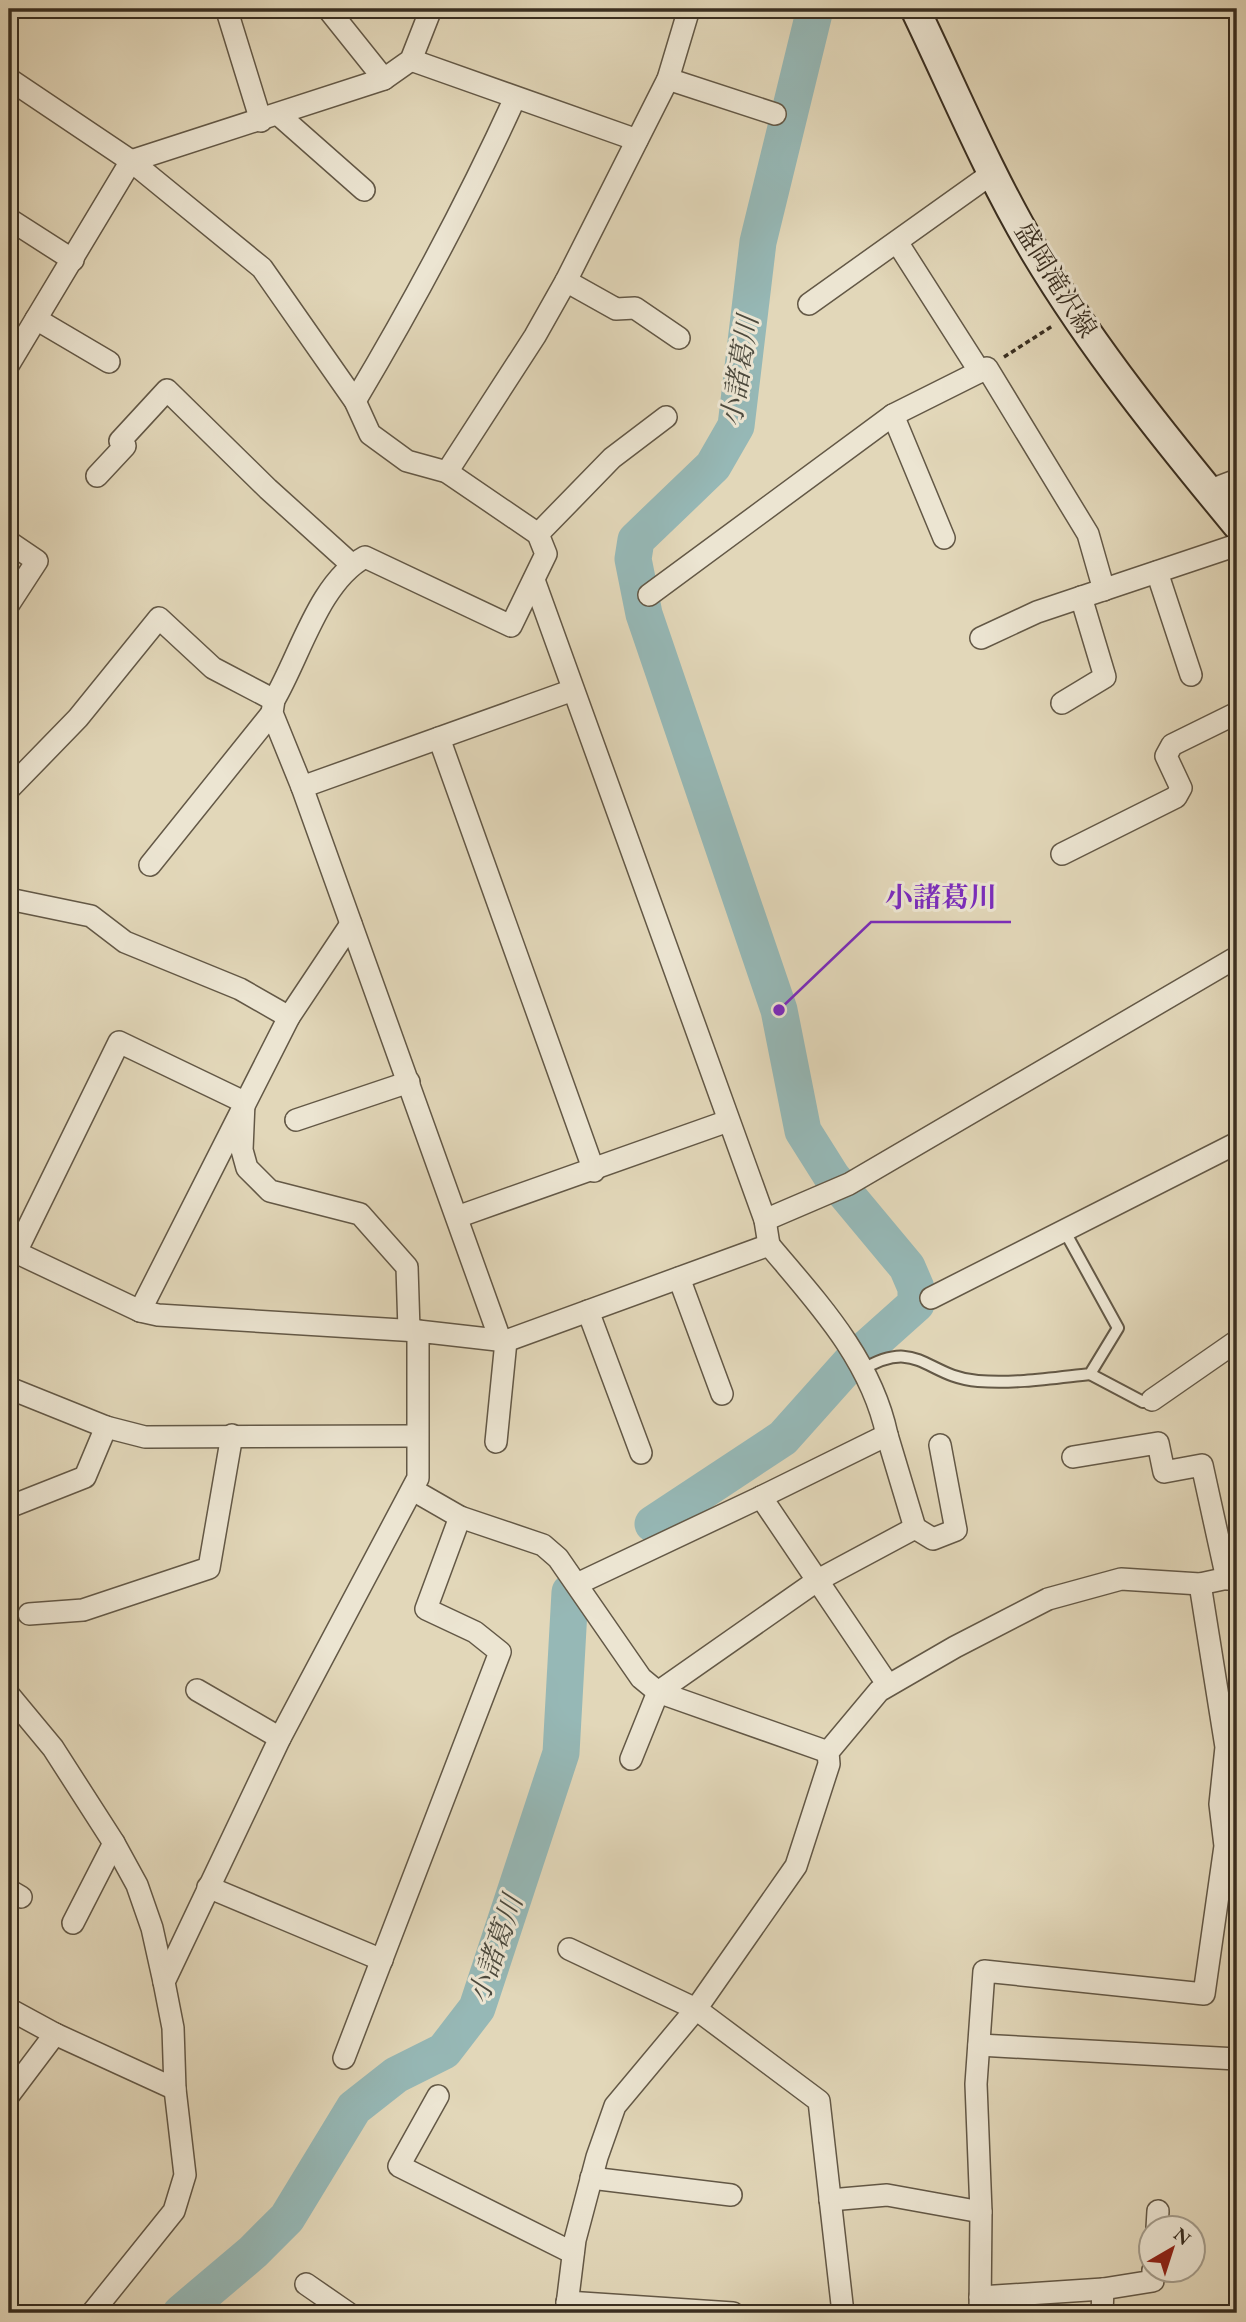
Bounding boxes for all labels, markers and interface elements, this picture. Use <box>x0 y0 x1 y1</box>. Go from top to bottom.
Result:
street label: 盛岡滝沢線 <box>1007 216 1105 344</box>
water label: 小諸葛川 <box>712 310 766 429</box>
callout: 小諸葛川 <box>871 873 1011 922</box>
text: 小諸葛川 <box>885 879 997 915</box>
water label: 小諸葛川 <box>460 1887 531 2008</box>
north arrow <box>1138 2214 1208 2284</box>
text: N <box>1169 2222 1197 2251</box>

